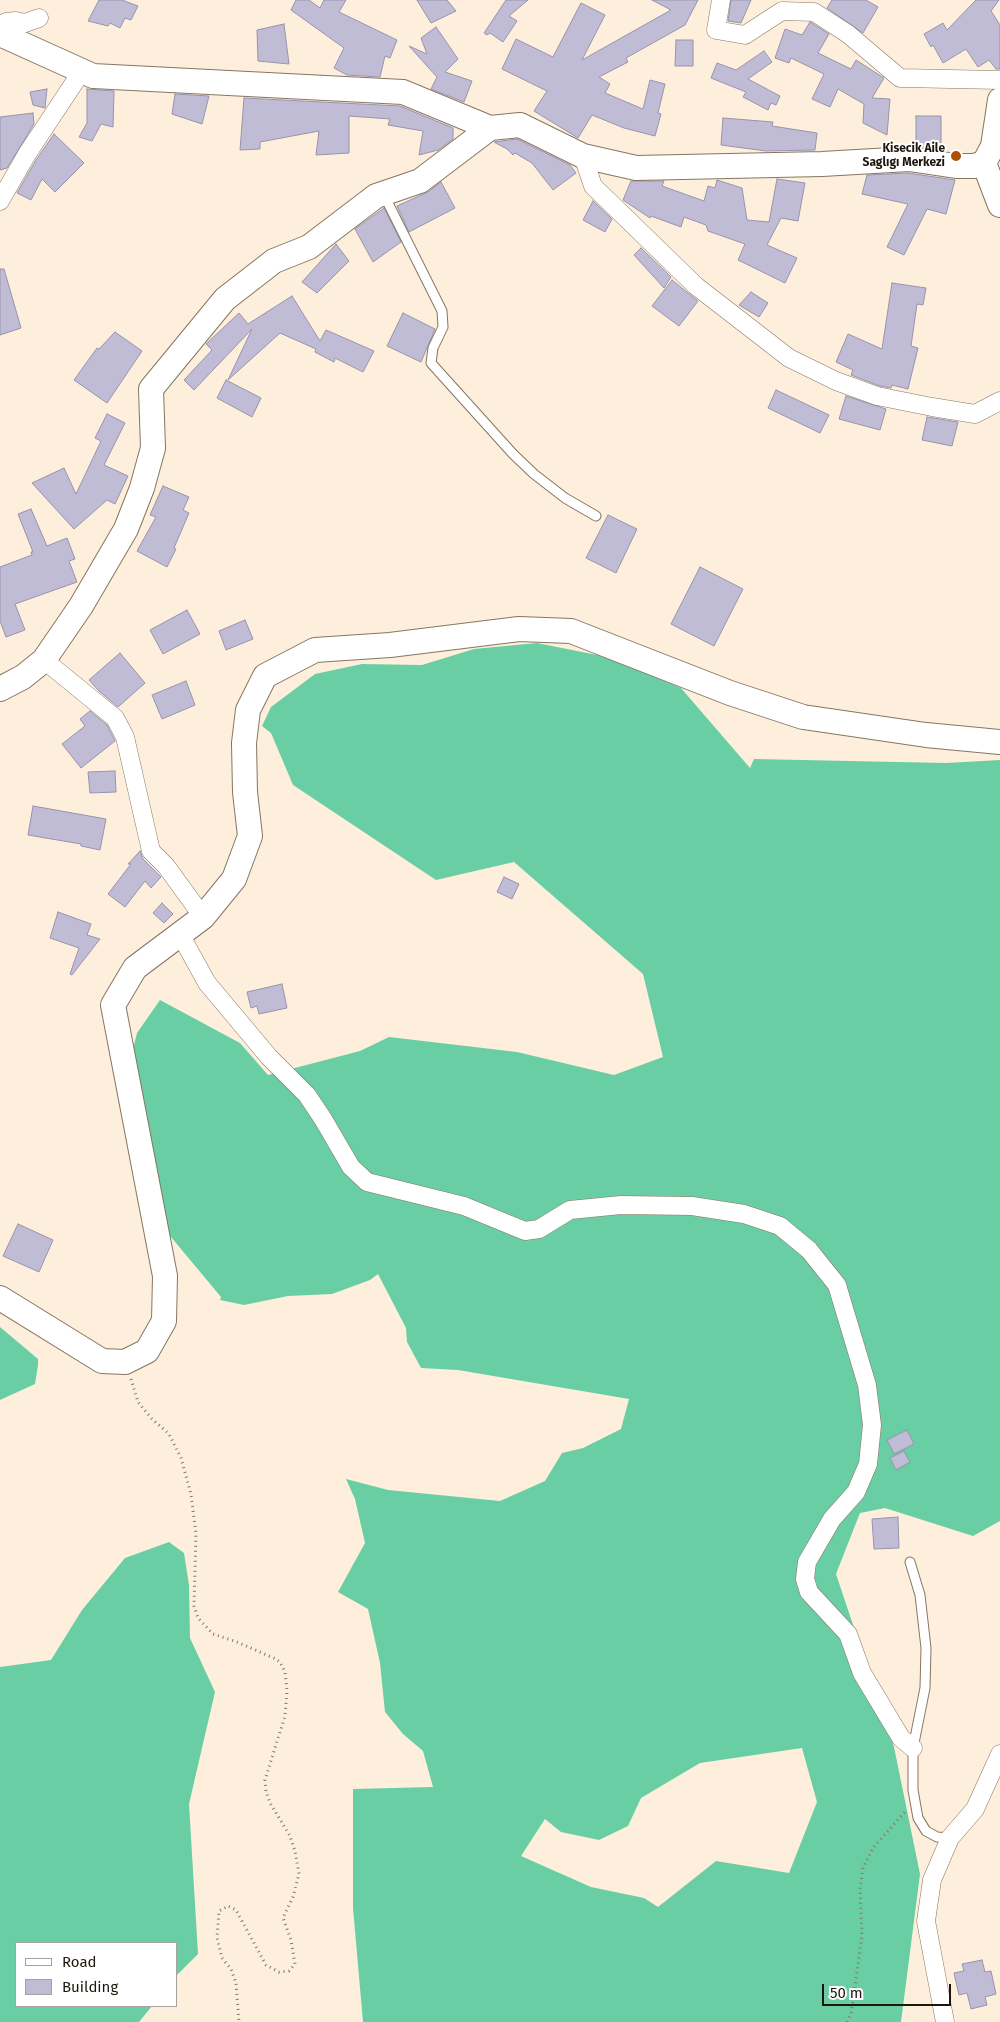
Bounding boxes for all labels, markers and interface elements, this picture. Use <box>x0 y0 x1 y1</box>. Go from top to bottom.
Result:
place label: Kisecik Aile Saglıgı Merkezi <box>863 142 945 170</box>
marker: Kisecik Aile Saglıgı Merkezi <box>949 149 963 163</box>
legend <box>15 1942 178 2007</box>
text: Road <box>62 1953 97 1971</box>
scale bar <box>825 1974 954 2006</box>
text: Building <box>62 1978 118 1996</box>
text: 50 m <box>830 1984 863 2002</box>

